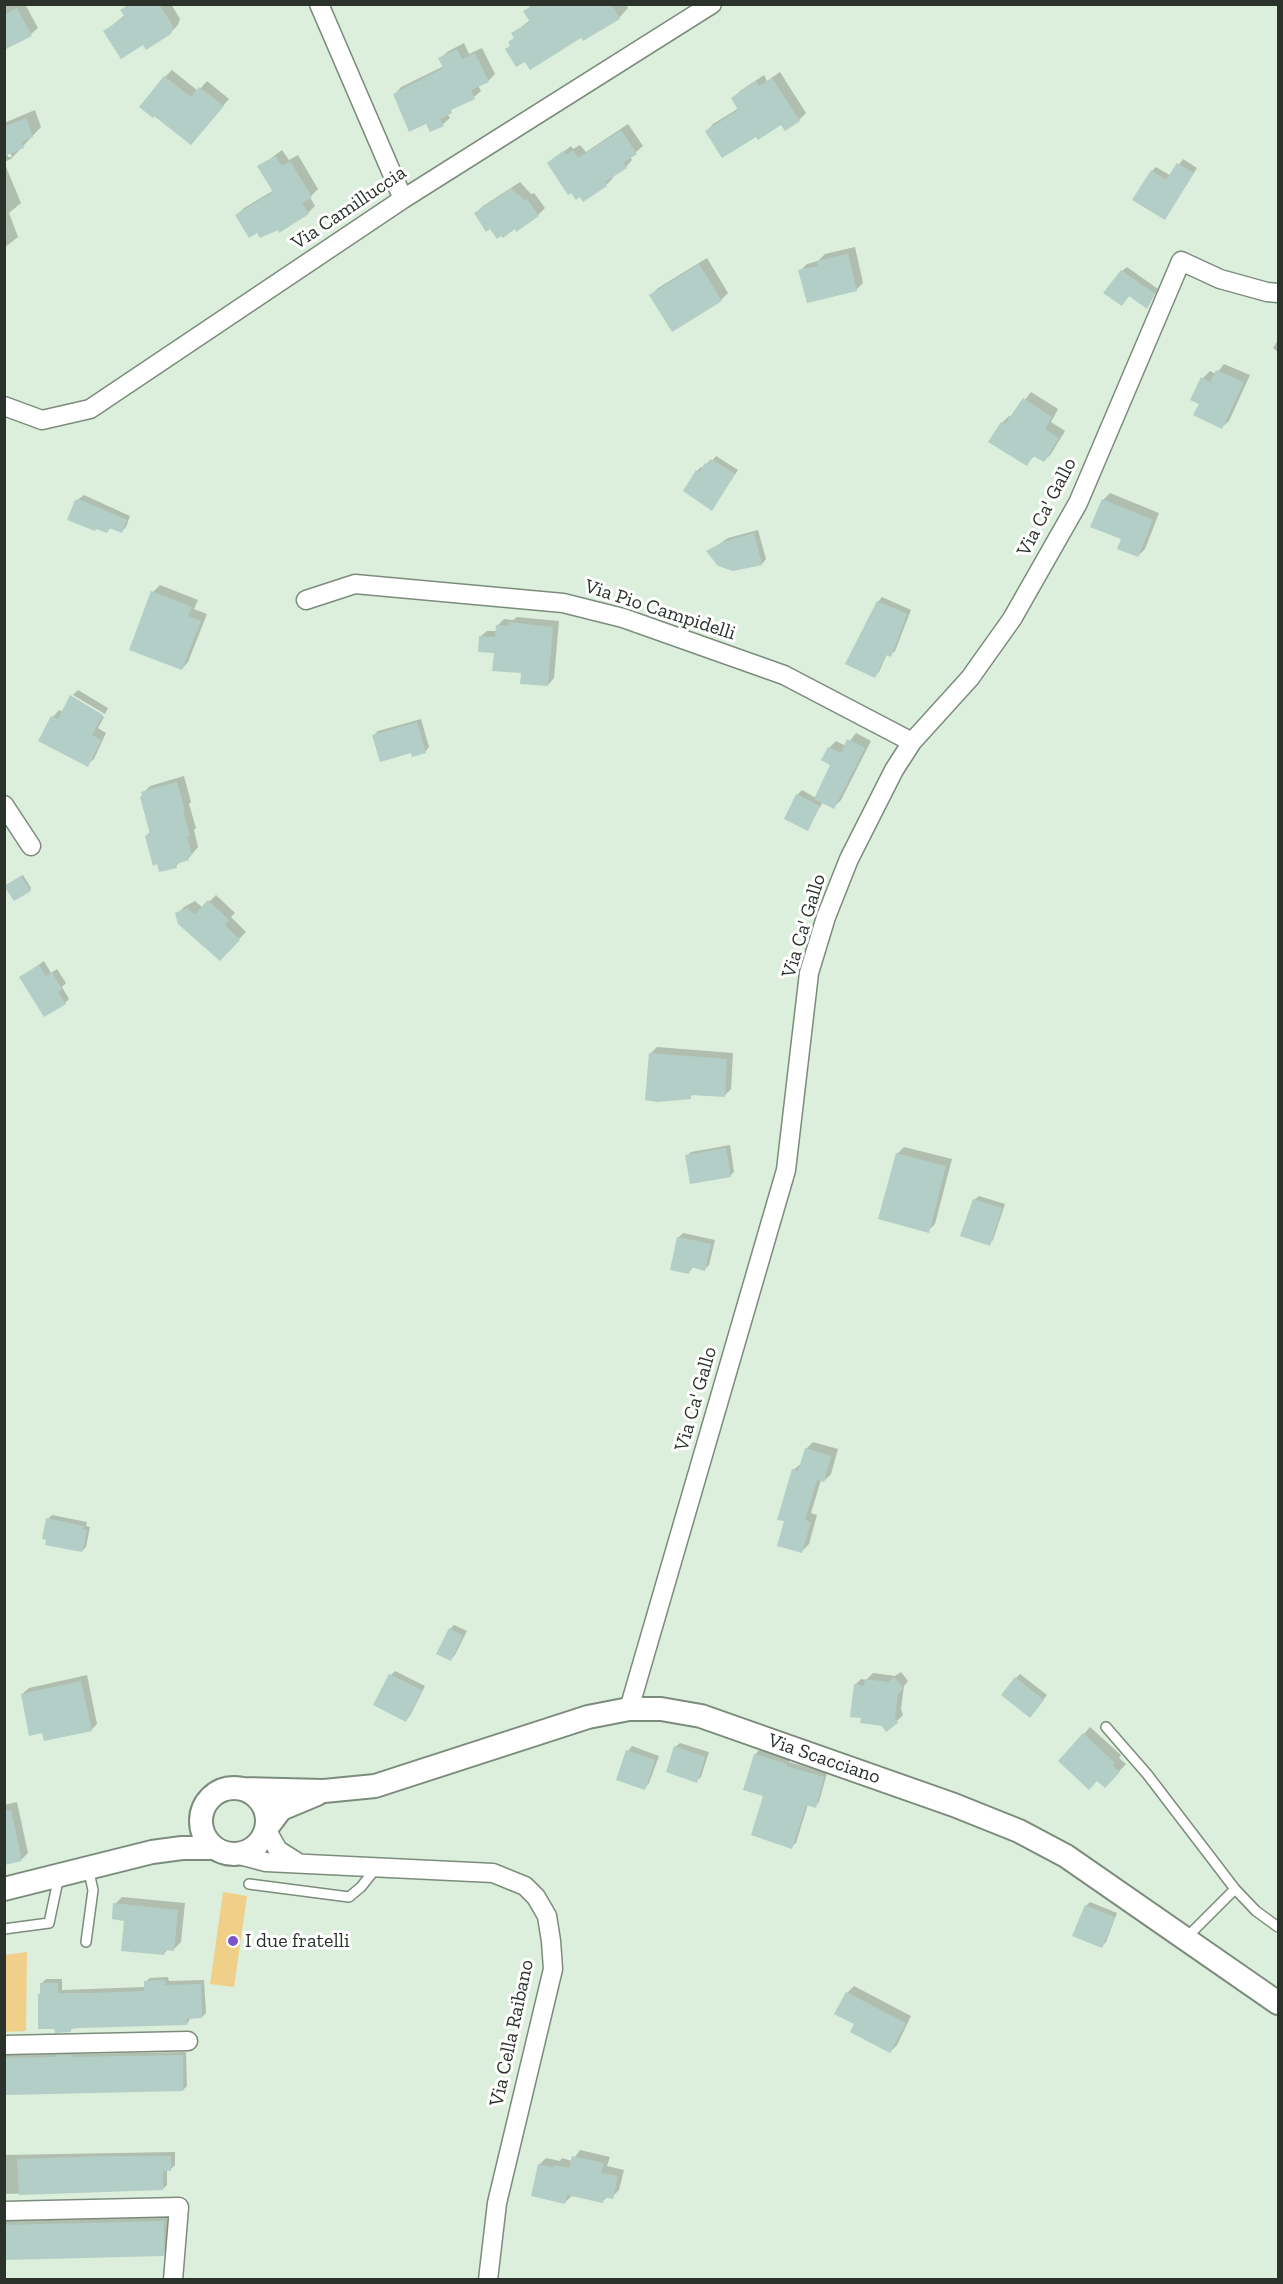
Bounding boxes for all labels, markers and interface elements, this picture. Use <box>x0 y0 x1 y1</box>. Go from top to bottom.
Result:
street label: Via Camilluccia <box>287 161 411 255</box>
street label: Via Ca' Gallo <box>1012 454 1082 560</box>
street label: Via Pio Campidelli <box>581 574 739 646</box>
street label: Via Ca' Gallo <box>777 871 831 981</box>
street label: Via Ca' Gallo <box>670 1344 722 1454</box>
street label: Via Scacciano <box>765 1729 883 1789</box>
place label: I due fratelli <box>245 1929 350 1953</box>
marker: I due fratelli <box>226 1934 240 1948</box>
street label: Via Cella Raibano <box>485 1958 539 2108</box>

